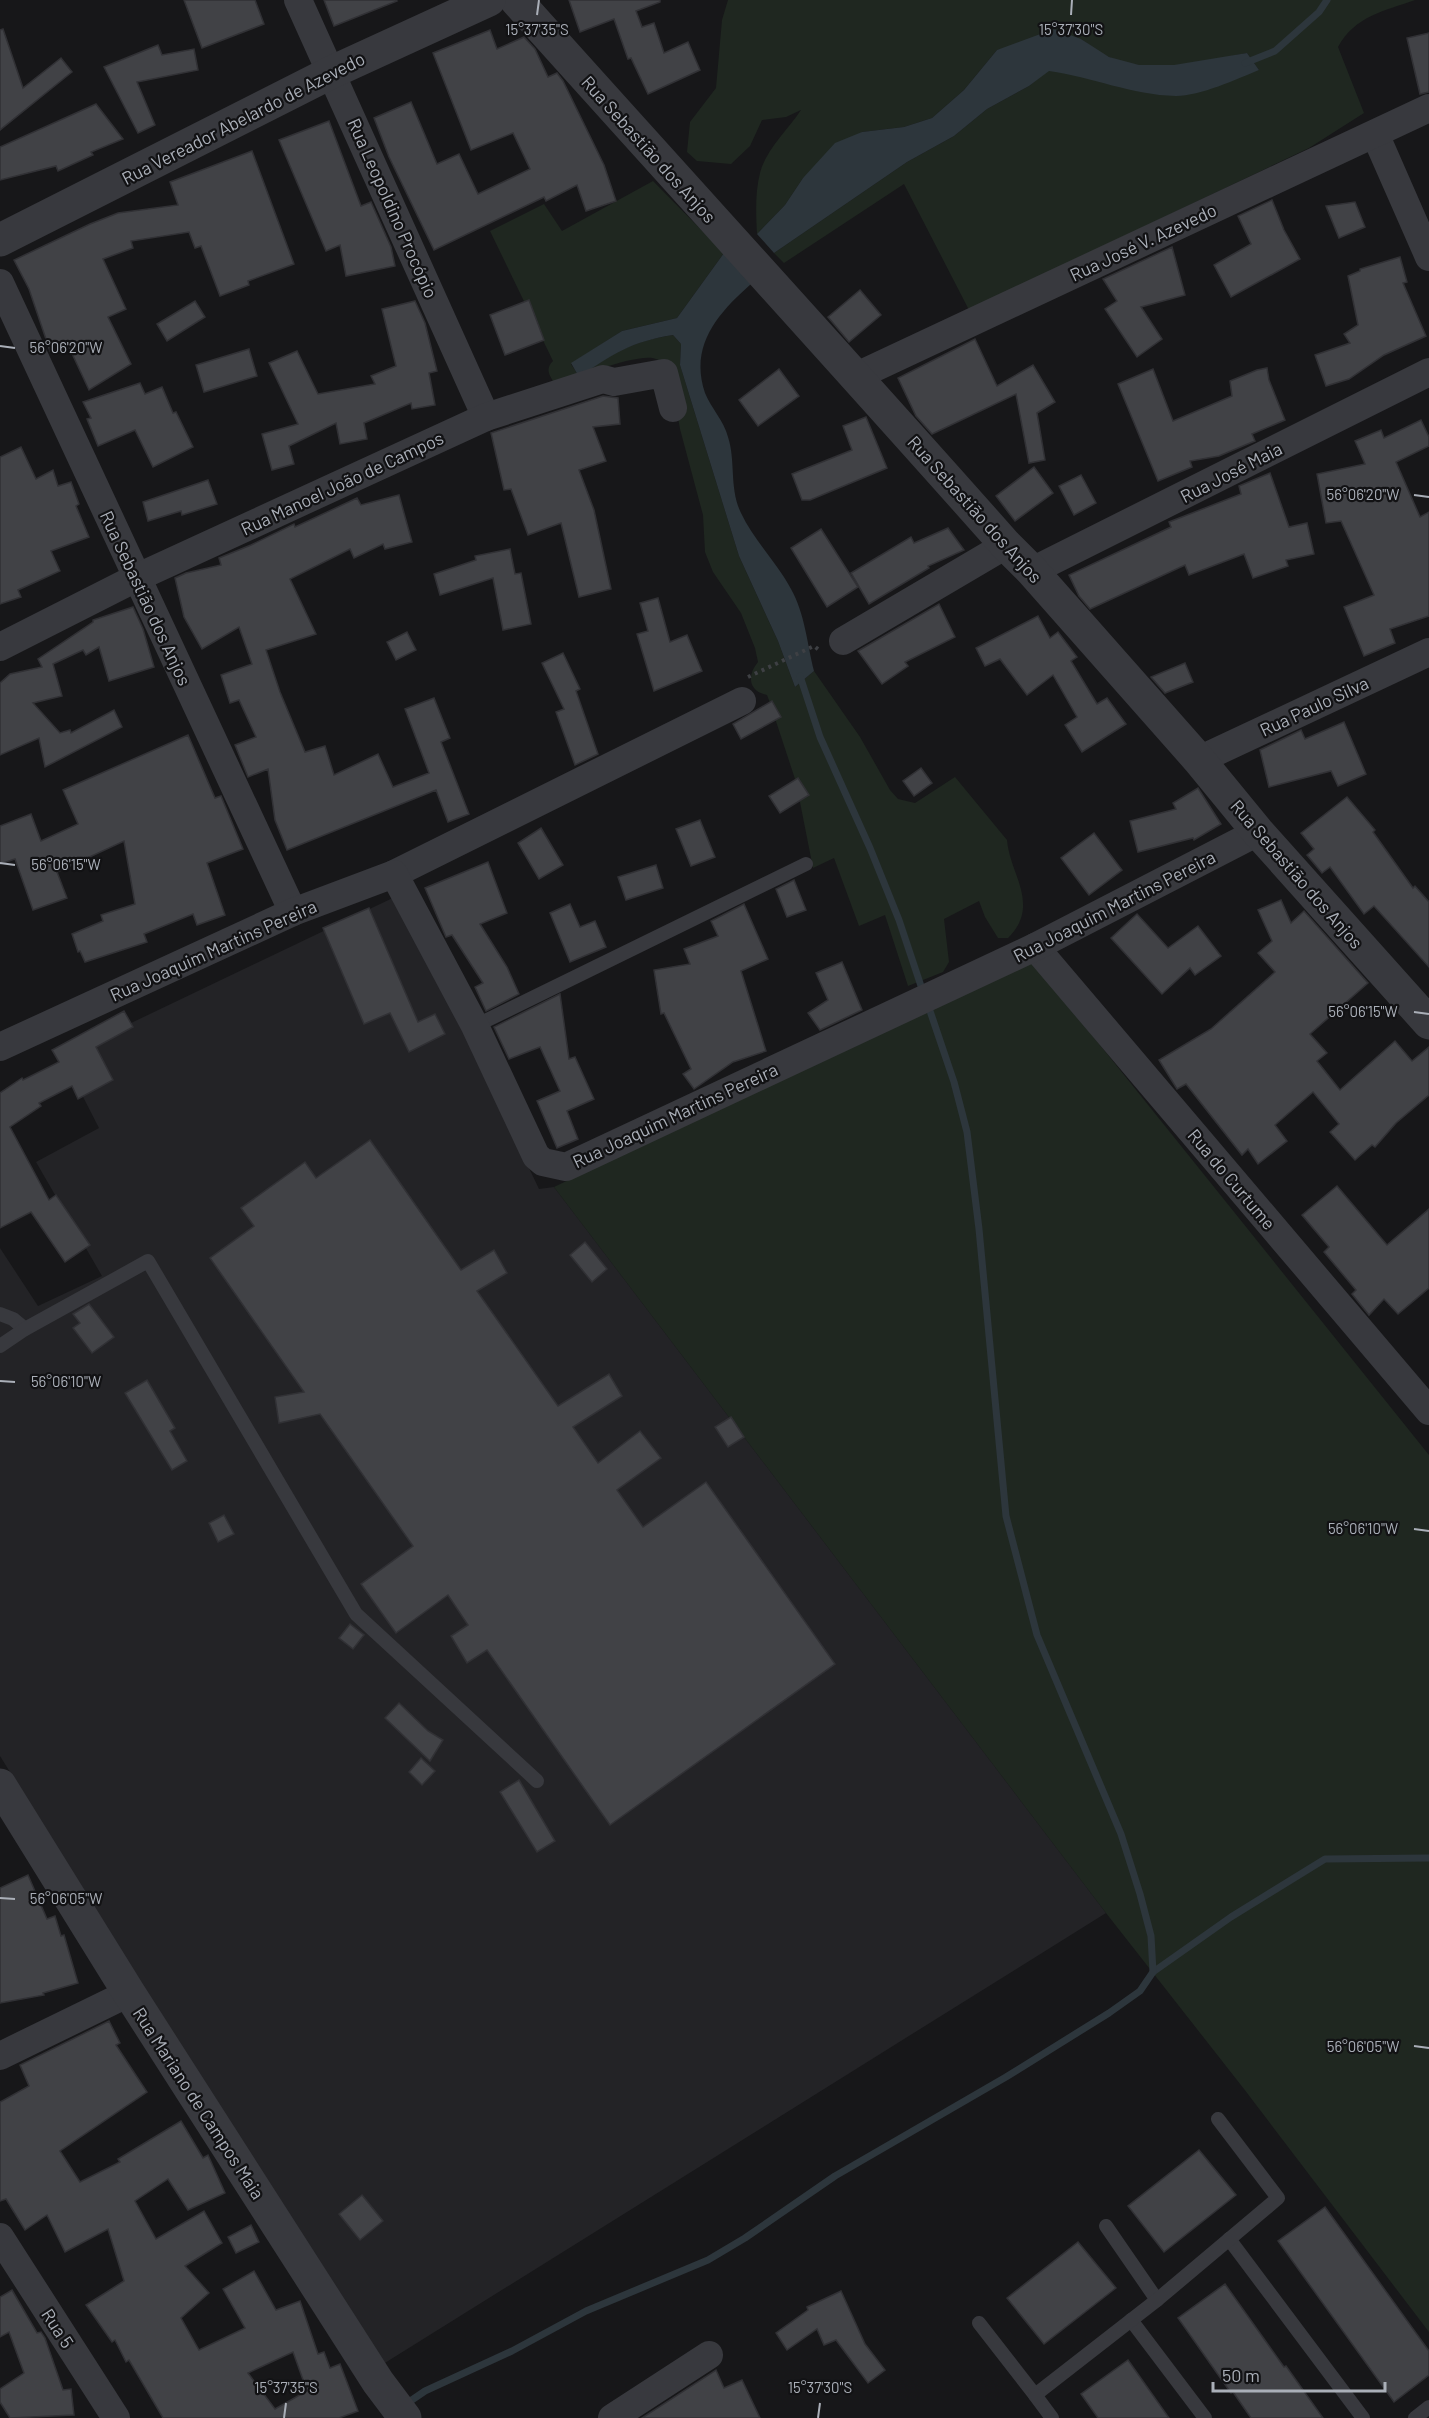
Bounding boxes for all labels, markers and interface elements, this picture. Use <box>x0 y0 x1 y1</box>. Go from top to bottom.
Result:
text: 15°37'35"S <box>505 20 569 38</box>
text: 15°37'30"S <box>1039 20 1103 38</box>
street label: Rua Vereador Abelardo de Azevedo <box>118 47 368 189</box>
street label: Rua Sebastião dos Anjos <box>577 71 721 227</box>
street label: Rua Leopoldino Procópio <box>343 115 443 301</box>
street label: Rua José V. Azevedo <box>1066 198 1220 286</box>
text: 56°06'20"W <box>30 338 102 356</box>
street label: Rua Manoel João de Campos <box>237 426 447 540</box>
street label: Rua Sebastião dos Anjos <box>903 431 1047 587</box>
street label: Rua José Maia <box>1176 437 1286 507</box>
text: 56°06'20"W <box>1327 485 1399 503</box>
street label: Rua Sebastião dos Anjos <box>96 507 196 689</box>
street label: Rua Paulo Silva <box>1256 671 1372 741</box>
street label: Rua Sebastião dos Anjos <box>1226 795 1368 953</box>
street label: Rua Joaquim Martins Pereira <box>1009 845 1219 967</box>
text: 56°06'15"W <box>31 855 101 873</box>
street label: Rua Joaquim Martins Pereira <box>106 894 320 1006</box>
text: 56°06'15"W <box>1328 1002 1398 1020</box>
street label: Rua Joaquim Martins Pereira <box>569 1058 781 1172</box>
street label: Rua do Curtume <box>1184 1124 1280 1234</box>
text: 56°06'10"W <box>31 1372 101 1390</box>
text: 56°06'10"W <box>1328 1519 1398 1537</box>
text: 56°06'05"W <box>30 1889 102 1907</box>
street label: Rua Mariano de Campos Maia <box>129 2003 269 2203</box>
text: 56°06'05"W <box>1327 2037 1399 2055</box>
street label: Rua 5 <box>37 2304 79 2352</box>
scale bar <box>1213 2355 1386 2393</box>
text: 50 m <box>1222 2364 1260 2386</box>
text: 15°37'35"S <box>254 2378 318 2396</box>
text: 15°37'30"S <box>788 2378 852 2396</box>

